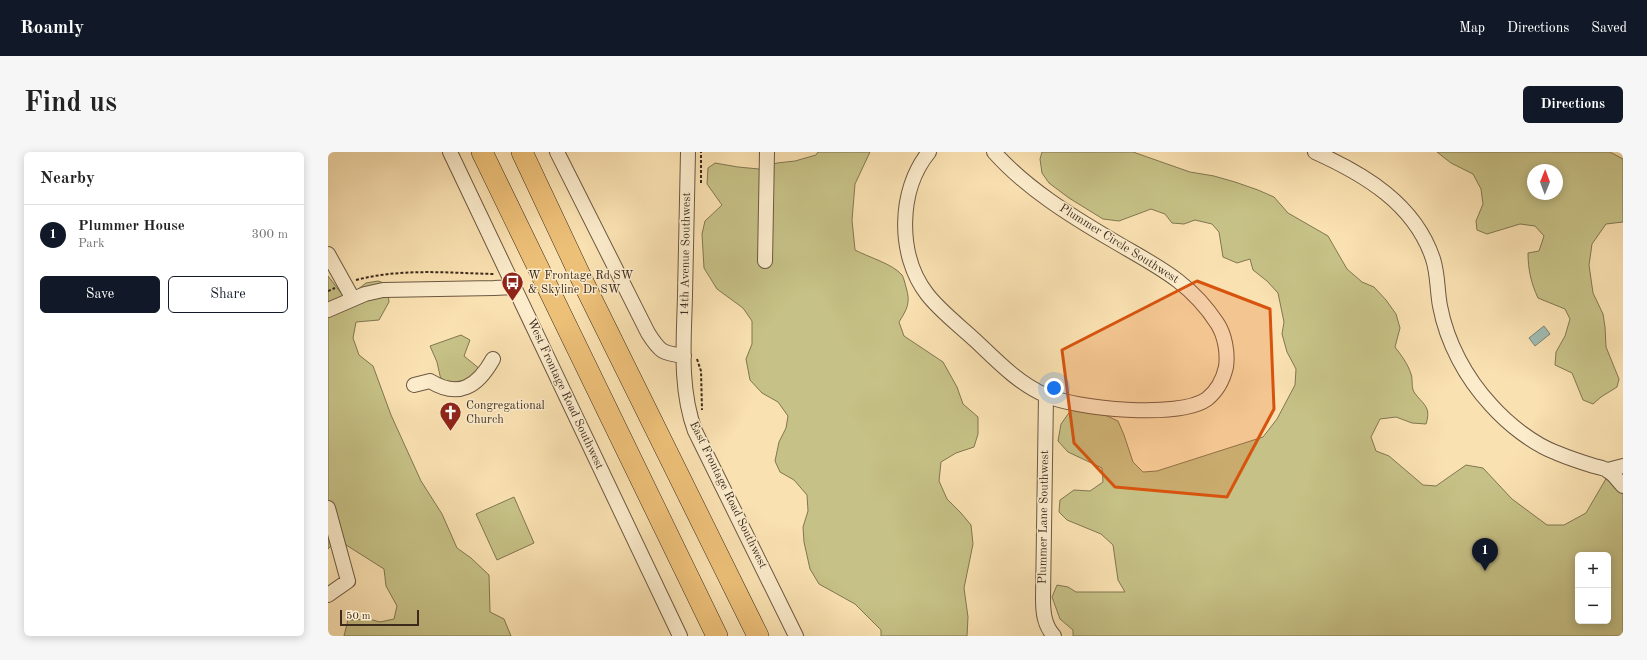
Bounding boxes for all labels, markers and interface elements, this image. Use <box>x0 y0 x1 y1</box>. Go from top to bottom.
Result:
text: Roamly <box>20 19 84 38</box>
text: Map <box>1459 21 1485 35</box>
text: Directions <box>1507 21 1569 35</box>
text: Saved <box>1591 21 1627 35</box>
button: Directions <box>1523 86 1623 123</box>
text: Find us <box>24 90 117 118</box>
north arrow <box>1527 164 1563 200</box>
text: Nearby <box>40 170 95 187</box>
street label: 14th Avenue Southwest <box>679 192 693 316</box>
street label: Plummer Circle Southwest <box>1057 202 1181 286</box>
text: Plummer House <box>78 219 185 234</box>
text: 1 <box>49 228 57 241</box>
text: 300 m <box>251 228 288 241</box>
text: Park <box>78 237 105 250</box>
bus stop icon: W Frontage Rd SW & Skyline Dr SW <box>500 270 526 303</box>
place label: W Frontage Rd SW & Skyline Dr SW <box>528 270 634 296</box>
button: Save <box>40 276 160 313</box>
button: Share <box>168 276 288 313</box>
street label: West Frontage Road Southwest <box>525 317 605 471</box>
your location <box>1044 378 1064 398</box>
church icon: Congregational Church <box>438 400 464 433</box>
place label: Congregational Church <box>466 400 545 426</box>
street label: East Frontage Road Southwest <box>687 419 769 571</box>
street label: Plummer Lane Southwest <box>1037 450 1051 584</box>
pin: 1 <box>1472 538 1498 571</box>
map controls <box>1575 552 1611 624</box>
button: + <box>1575 552 1611 588</box>
button: − <box>1575 588 1611 624</box>
scale bar <box>340 608 419 627</box>
text: 50 m <box>346 611 371 622</box>

